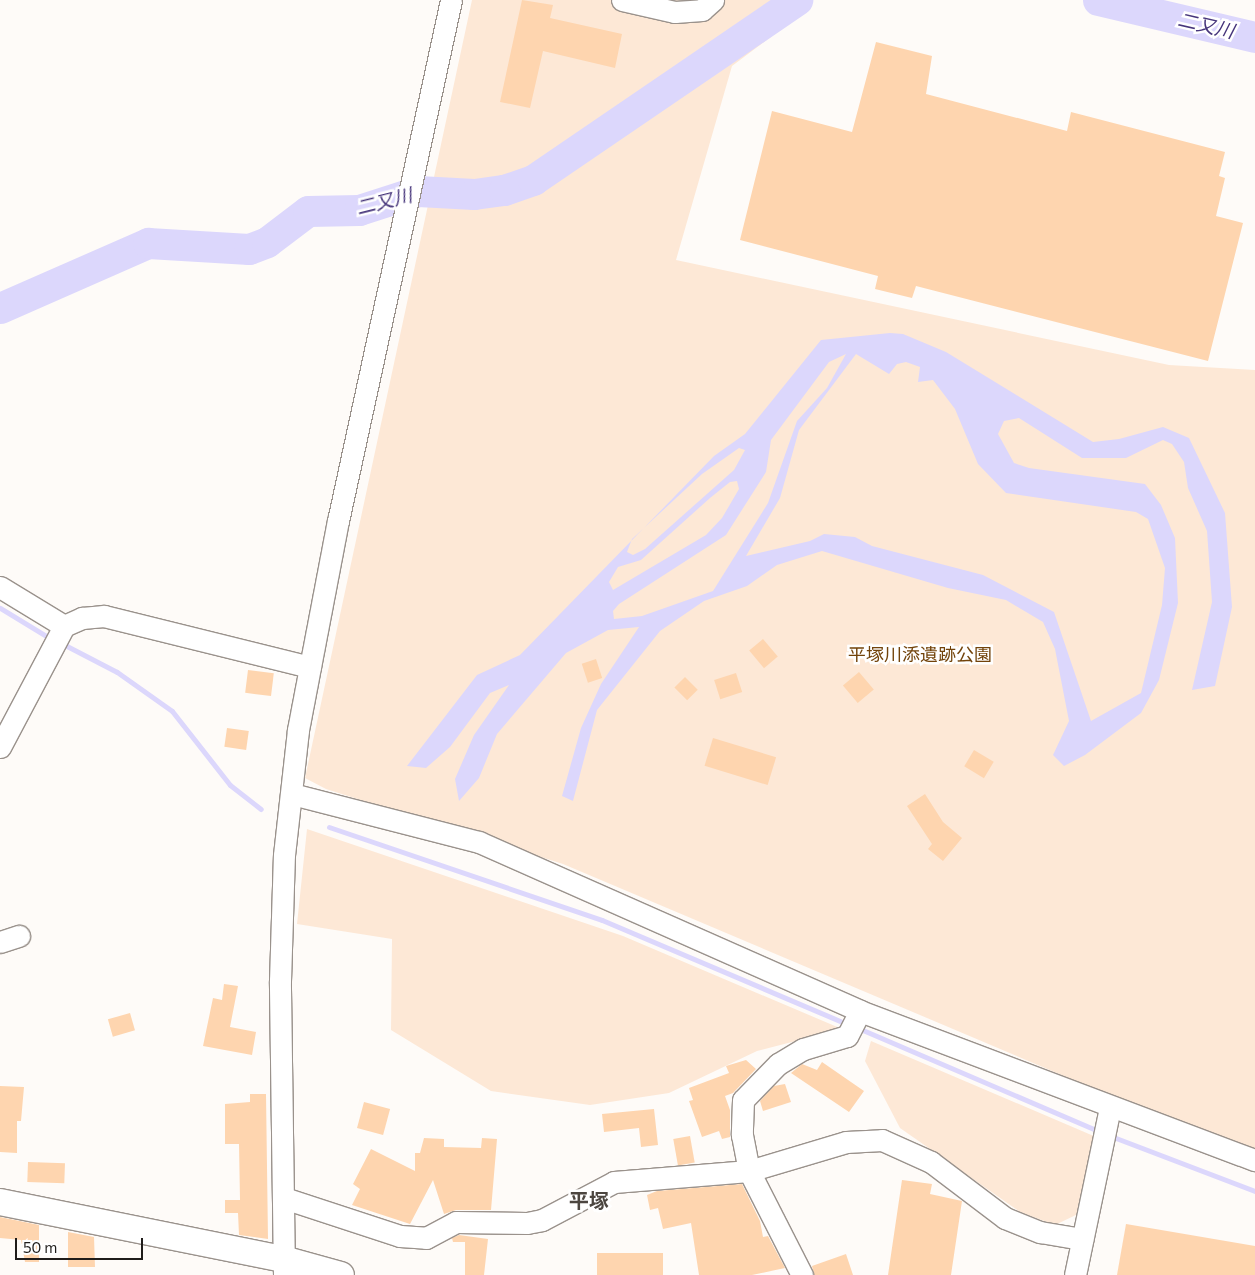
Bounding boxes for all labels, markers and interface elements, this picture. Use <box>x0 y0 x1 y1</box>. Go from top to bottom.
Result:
water label: 二又川 <box>1176 7 1236 43</box>
water label: 二又川 <box>354 183 414 219</box>
park label: 平塚川添遺跡公園 <box>848 643 992 665</box>
district label: 平塚 <box>569 1188 609 1212</box>
scale bar <box>18 1228 145 1260</box>
text: 50 m <box>23 1238 57 1256</box>

